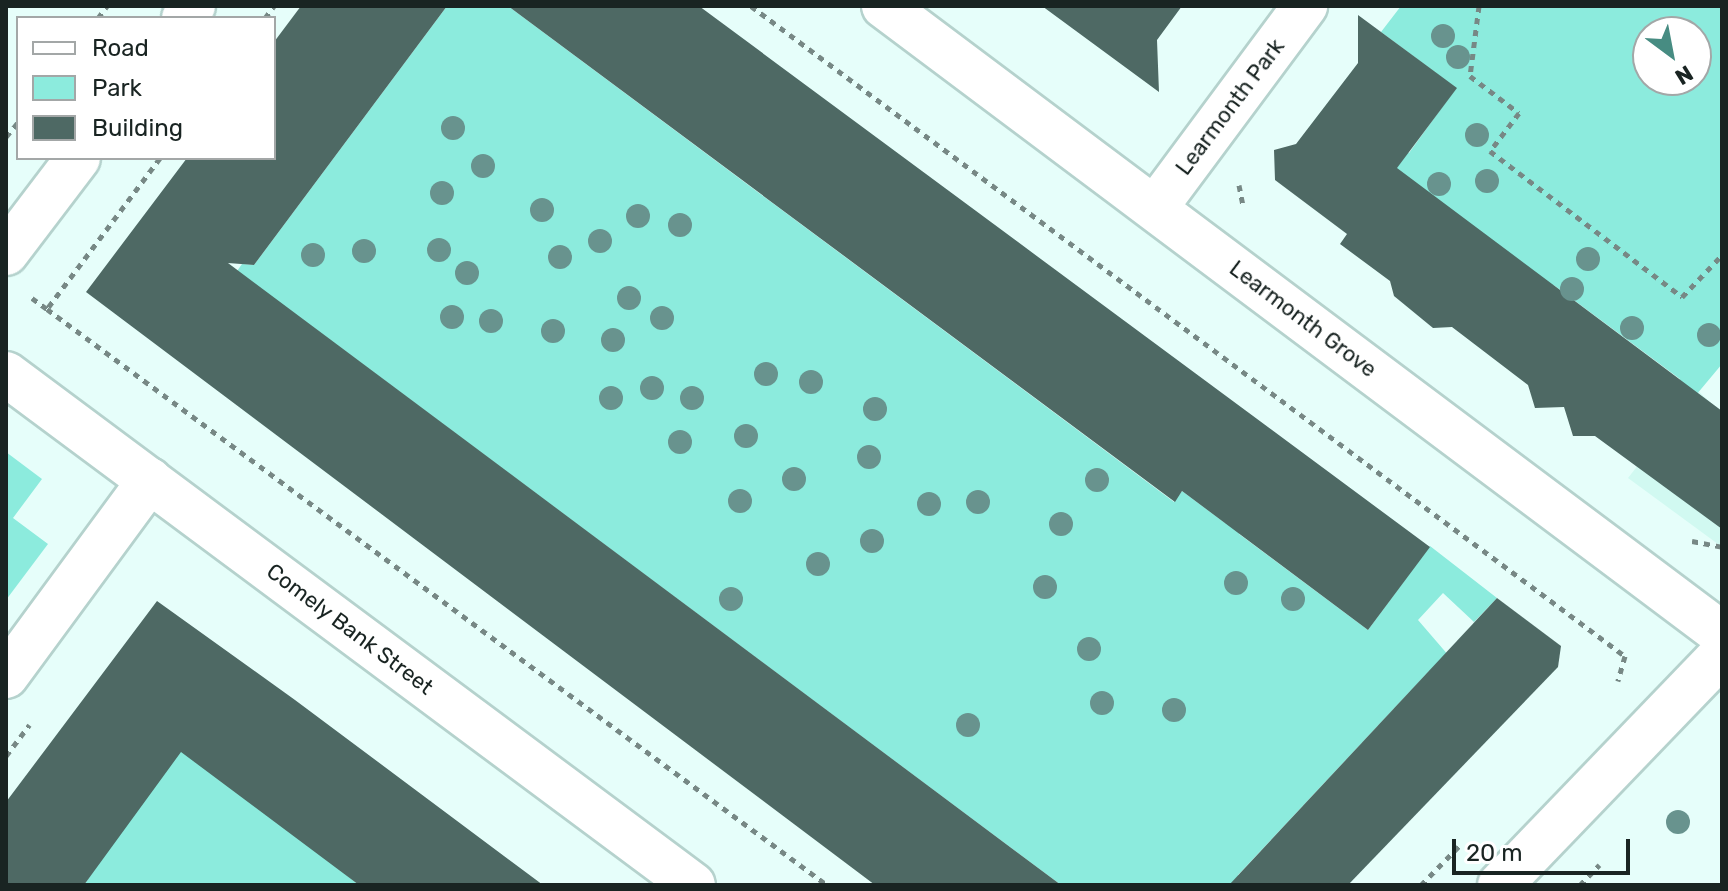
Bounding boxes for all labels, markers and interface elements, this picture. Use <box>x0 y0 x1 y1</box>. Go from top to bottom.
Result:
legend <box>16 16 276 160</box>
north arrow <box>1632 16 1712 96</box>
text: Road <box>92 34 149 62</box>
street label: Learmonth Park <box>1170 34 1290 180</box>
text: N <box>1670 59 1698 91</box>
text: Park <box>92 74 142 102</box>
text: Building <box>92 114 183 142</box>
street label: Learmonth Grove <box>1224 255 1382 383</box>
street label: Comely Bank Street <box>261 558 439 700</box>
scale bar <box>1456 823 1634 873</box>
text: 20 m <box>1466 839 1523 867</box>

